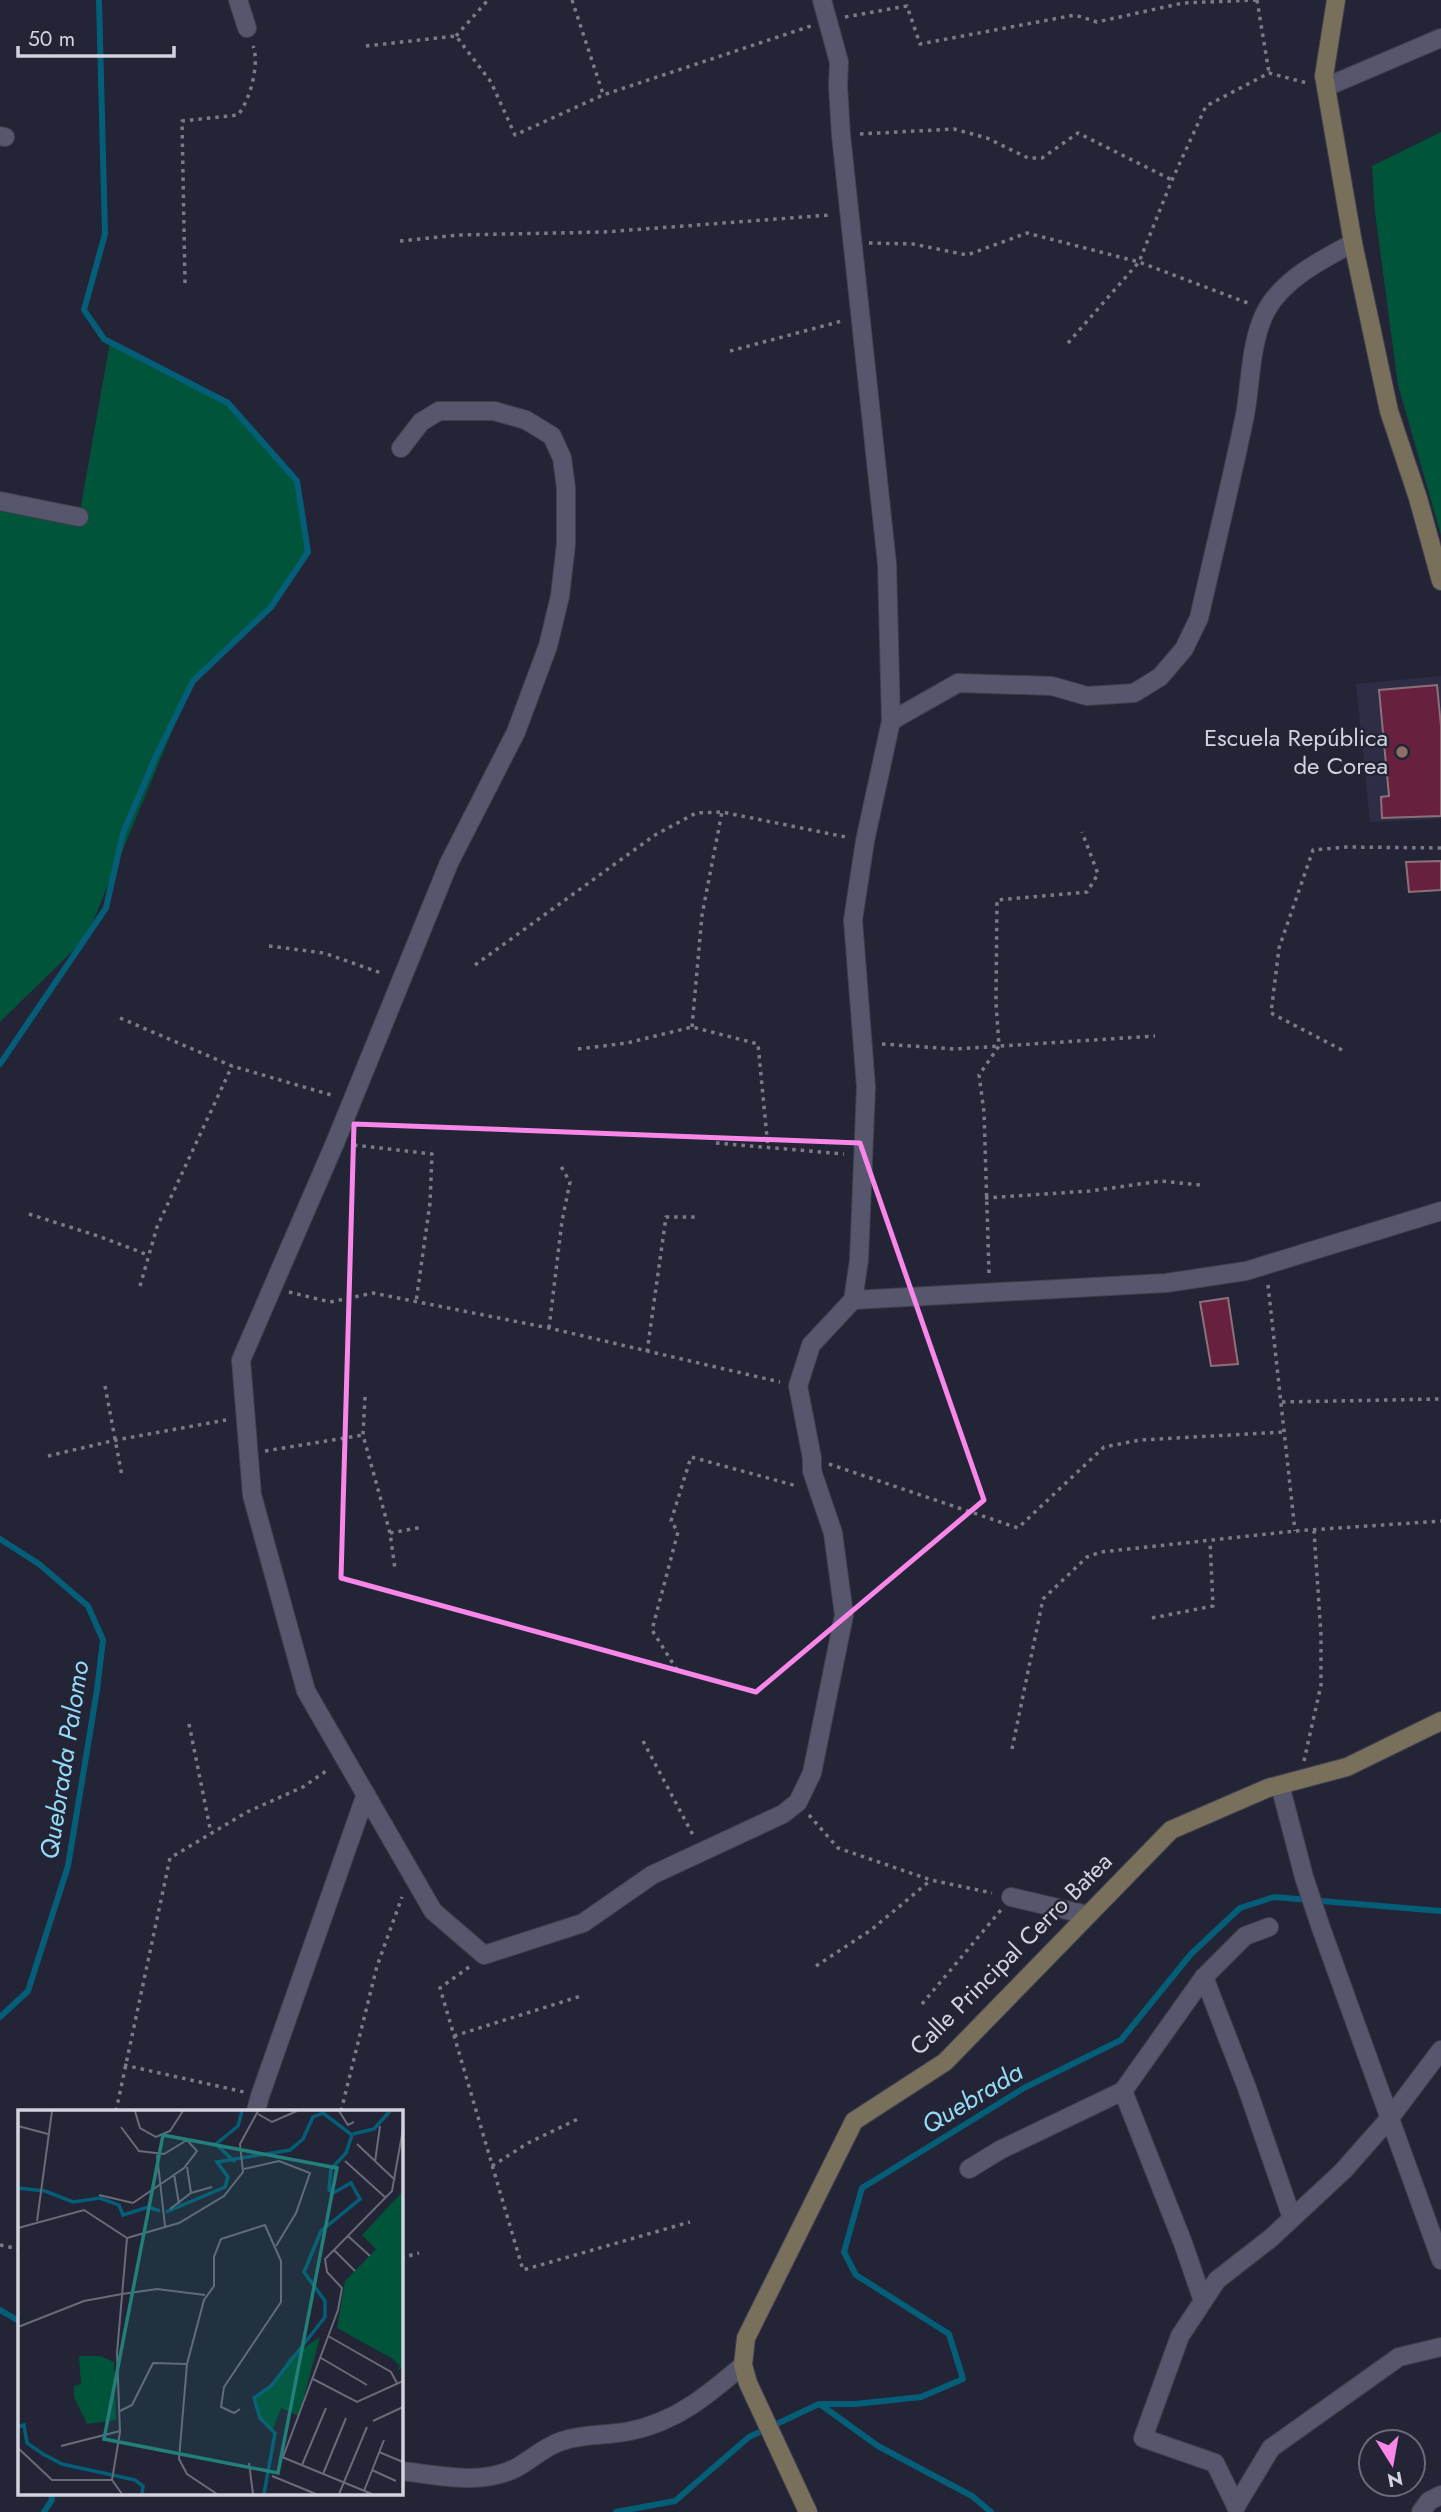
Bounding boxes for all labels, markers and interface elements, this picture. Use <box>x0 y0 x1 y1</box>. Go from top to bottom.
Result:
scale bar <box>18 14 173 58</box>
text: 50 m <box>28 24 75 54</box>
place label: Escuela República de Corea <box>1204 720 1388 783</box>
marker: Escuela República de Corea <box>1394 744 1410 760</box>
water label: Quebrada Palomo <box>30 1658 98 1862</box>
street label: Calle Principal Cerro Batea <box>901 1844 1120 2063</box>
water label: Quebrada <box>914 2052 1030 2143</box>
inset map <box>18 2110 402 2494</box>
north arrow <box>1357 2428 1427 2498</box>
text: N <box>1385 2465 1405 2494</box>

